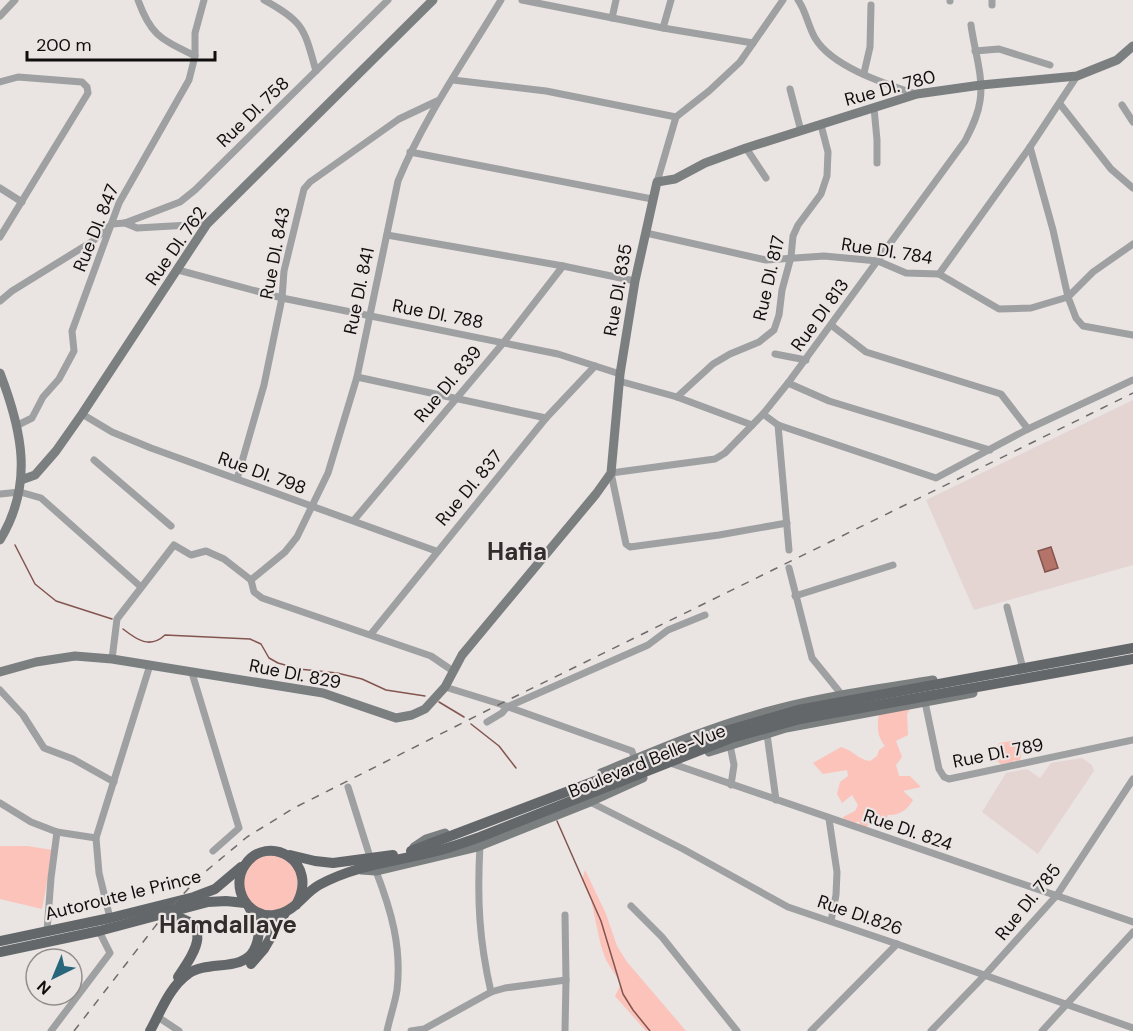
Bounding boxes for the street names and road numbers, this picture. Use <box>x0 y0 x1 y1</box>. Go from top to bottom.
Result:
street label: Rue DI. 780 <box>842 64 938 112</box>
street label: Rue DI. 758 <box>212 71 294 153</box>
street label: Rue DI. 847 <box>68 181 124 275</box>
street label: Rue DI. 762 <box>140 202 212 290</box>
street label: Rue DI. 843 <box>254 205 296 301</box>
street label: Rue DI. 784 <box>840 232 934 270</box>
street label: Rue DI. 817 <box>748 233 790 323</box>
street label: Rue DI. 835 <box>598 242 638 338</box>
street label: Rue DI. 841 <box>338 245 380 337</box>
street label: Rue DI 813 <box>786 274 854 356</box>
street label: Rue DI. 788 <box>390 293 486 335</box>
street label: Rue DI. 839 <box>409 341 487 427</box>
street label: Rue DI. 837 <box>430 445 508 531</box>
street label: Rue DI. 798 <box>215 446 309 500</box>
street label: Rue DI. 829 <box>247 653 343 695</box>
street label: Boulevard Belle-Vue <box>565 718 729 804</box>
street label: Rue DI. 789 <box>951 732 1045 774</box>
street label: Rue DI. 824 <box>860 804 956 856</box>
street label: Rue DI. 785 <box>990 859 1066 945</box>
street label: Autoroute le Prince <box>42 864 204 926</box>
street label: Rue DI.826 <box>814 889 906 941</box>

